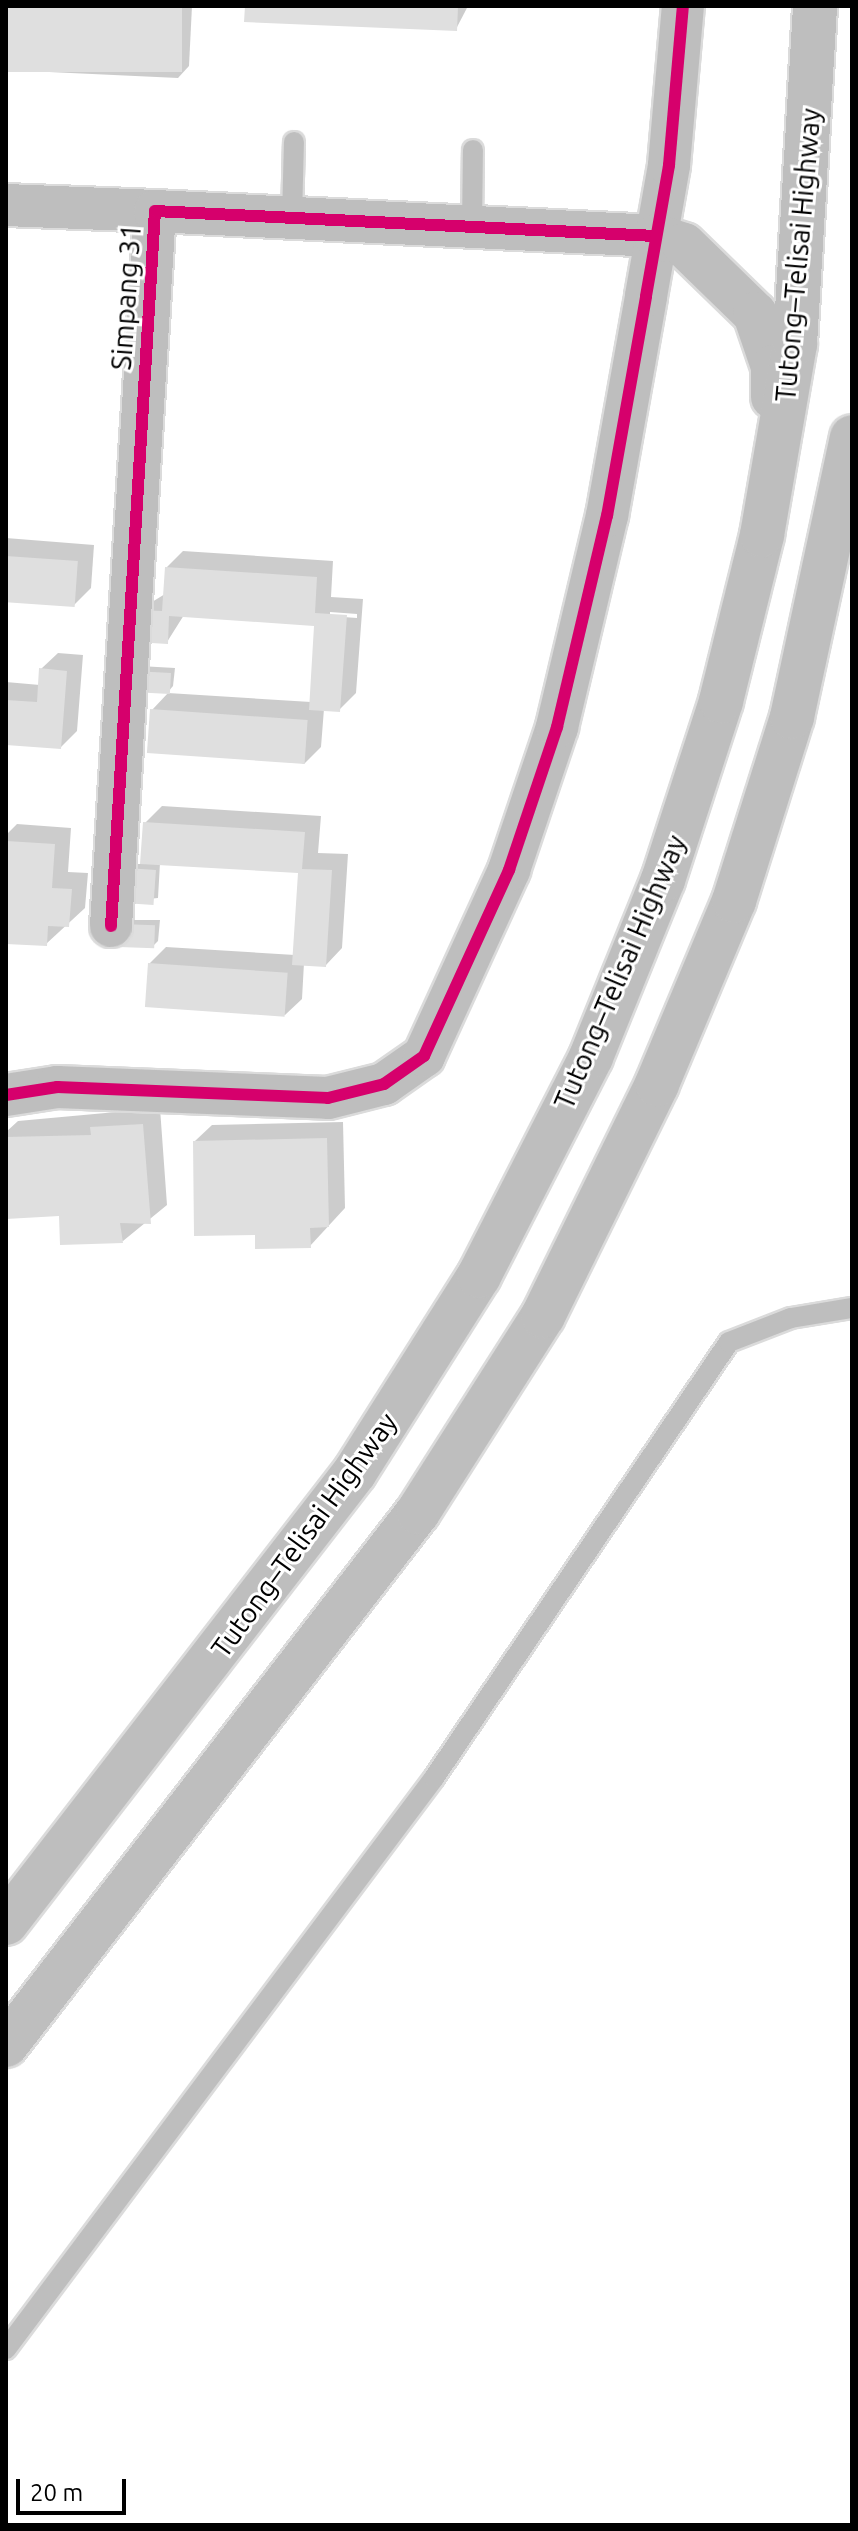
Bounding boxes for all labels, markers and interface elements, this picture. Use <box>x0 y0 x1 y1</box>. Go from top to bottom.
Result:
street label: Tutong–Telisai Highway <box>768 107 828 403</box>
street label: Simpang 31 <box>104 223 148 371</box>
street label: Tutong–Telisai Highway <box>547 830 693 1114</box>
street label: Tutong–Telisai Highway <box>204 1406 404 1664</box>
scale bar <box>20 2463 130 2513</box>
text: 20 m <box>30 2479 83 2506</box>

